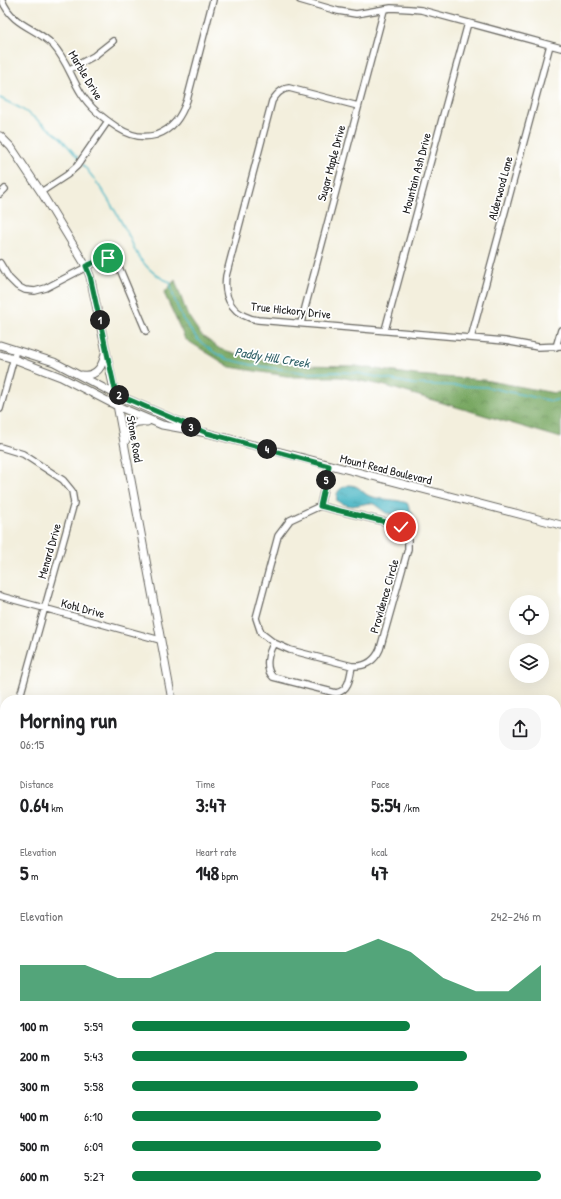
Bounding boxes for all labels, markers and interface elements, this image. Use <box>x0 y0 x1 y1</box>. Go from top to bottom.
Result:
street label: Marble Drive <box>65 47 107 103</box>
street label: Sugar Maple Drive <box>313 123 349 203</box>
street label: Mountain Ash Drive <box>397 131 435 215</box>
street label: Alderwood Lane <box>483 154 517 222</box>
pin <box>91 241 125 275</box>
icon: arrive <box>97 247 119 269</box>
street label: True Hickory Drive <box>250 297 332 323</box>
pin: 1 <box>90 310 110 330</box>
text: 1 <box>98 313 102 327</box>
water label: Paddy Hill Creek <box>233 342 312 372</box>
pin: 2 <box>109 385 129 405</box>
text: 2 <box>116 388 122 402</box>
street label: Stone Road <box>123 414 148 464</box>
pin: 3 <box>181 417 201 437</box>
text: 3 <box>189 420 193 434</box>
pin: 4 <box>257 439 277 459</box>
text: 4 <box>265 442 269 456</box>
street label: Mount Read Boulevard <box>338 449 434 489</box>
pin: 5 <box>316 470 336 490</box>
text: 5 <box>324 473 328 487</box>
pin <box>384 510 418 544</box>
icon: check <box>390 516 412 538</box>
street label: Menard Drive <box>33 521 65 581</box>
street label: Providence Circle <box>365 557 403 635</box>
street label: Kohl Drive <box>59 594 107 622</box>
map controls <box>509 595 549 683</box>
button: locate <box>509 595 549 635</box>
button: layers <box>509 643 549 683</box>
text: Morning run <box>20 705 117 735</box>
button: share <box>499 708 541 750</box>
text: 06:15 <box>20 735 44 753</box>
text: Distance <box>20 777 54 791</box>
text: Time <box>196 777 215 791</box>
text: Pace <box>371 777 390 791</box>
text: 0.64 <box>20 791 49 818</box>
text: 3:47 <box>196 791 227 818</box>
text: 5:54 <box>371 791 400 818</box>
text: km <box>49 801 63 815</box>
text: /km <box>400 801 420 815</box>
text: Elevation <box>20 845 57 859</box>
text: Heart rate <box>196 845 237 859</box>
text: kcal <box>371 845 387 859</box>
text: 5 <box>20 859 28 886</box>
text: 148 <box>196 859 219 886</box>
text: 47 <box>371 859 389 886</box>
text: m <box>28 869 38 883</box>
text: bpm <box>219 869 238 883</box>
text: Elevation <box>20 907 63 925</box>
text: 242–246 m <box>491 907 541 925</box>
text: 100 m <box>20 1017 48 1035</box>
text: 5:59 <box>84 1017 103 1035</box>
text: 200 m <box>20 1047 50 1065</box>
text: 5:43 <box>84 1047 103 1065</box>
text: 300 m <box>20 1077 49 1095</box>
text: 5:58 <box>84 1077 104 1095</box>
text: 400 m <box>20 1107 48 1125</box>
text: 6:10 <box>84 1107 103 1125</box>
text: 500 m <box>20 1137 49 1155</box>
text: 6:09 <box>84 1137 103 1155</box>
text: 600 m <box>20 1167 49 1185</box>
text: 5:27 <box>84 1167 105 1185</box>

